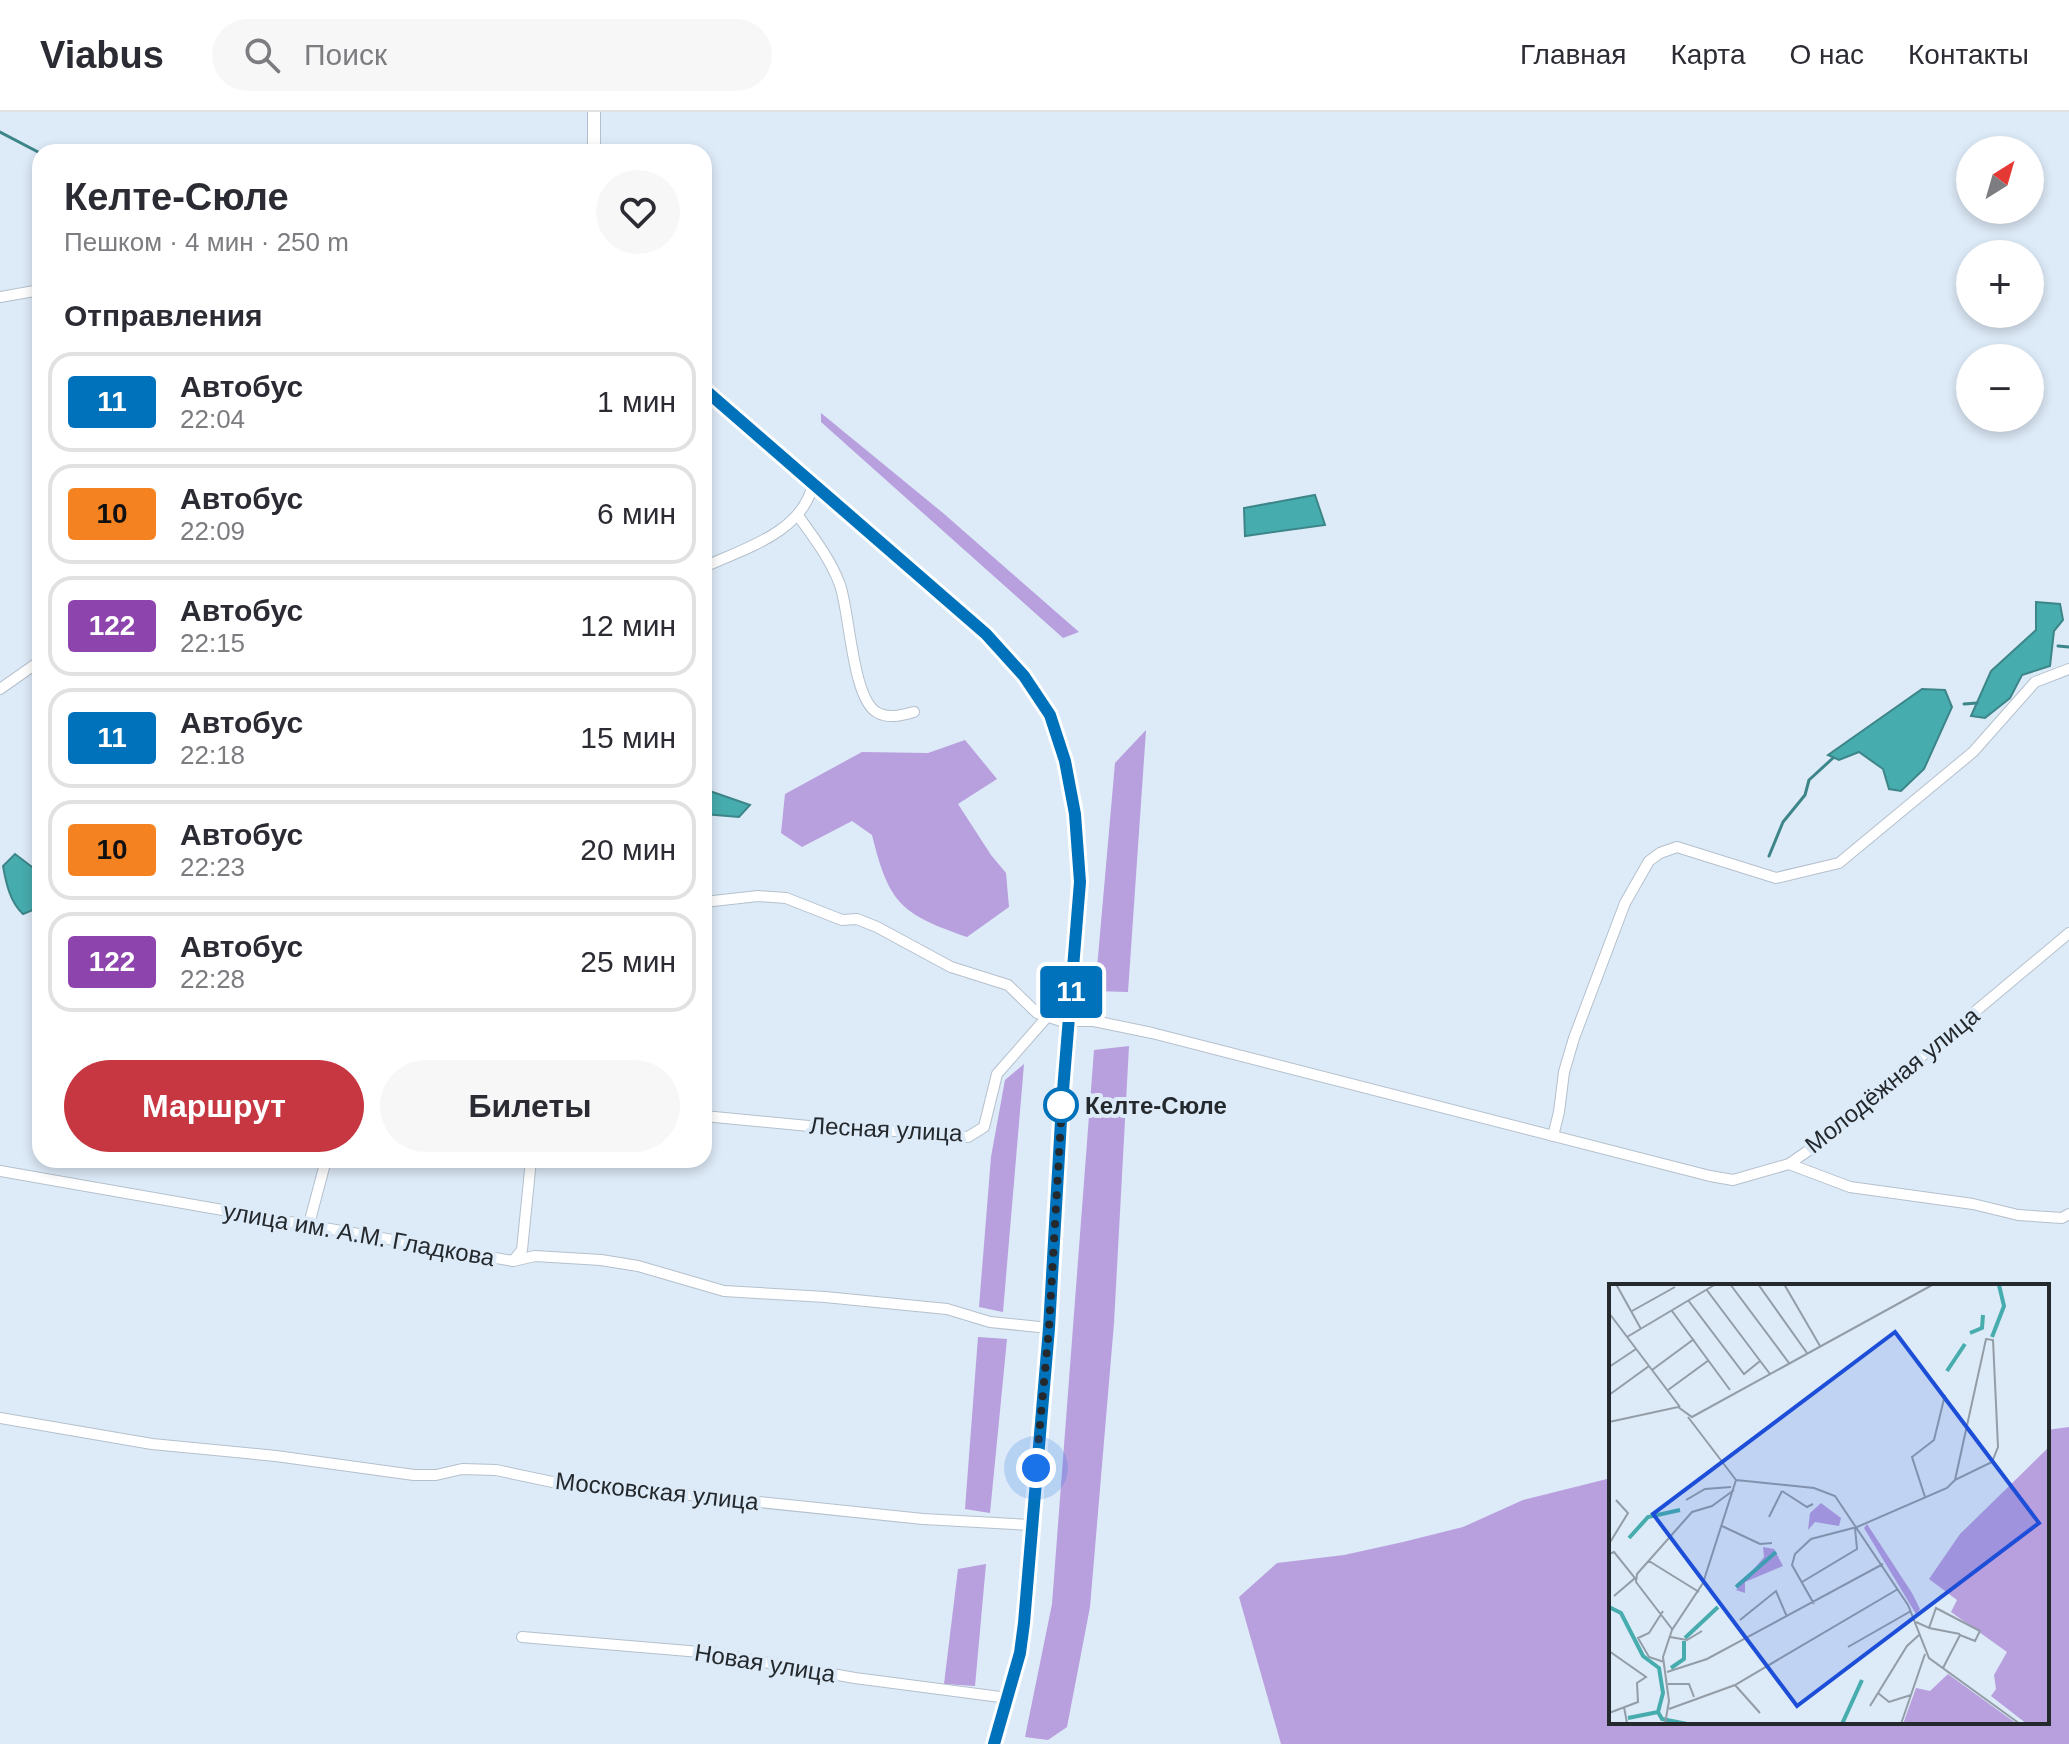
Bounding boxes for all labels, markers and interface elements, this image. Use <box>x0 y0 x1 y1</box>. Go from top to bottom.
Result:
search box <box>212 19 772 91</box>
icon: search <box>240 33 284 77</box>
text: Viabus <box>40 34 164 76</box>
text: Поиск <box>304 38 387 71</box>
text: Главная <box>1520 39 1627 70</box>
text: Карта <box>1671 39 1745 70</box>
text: О нас <box>1789 39 1864 70</box>
text: Контакты <box>1908 39 2029 70</box>
north arrow <box>1956 136 2044 224</box>
map controls <box>1956 136 2044 432</box>
button: heart <box>596 170 680 254</box>
text: Келте-Сюле <box>64 176 289 218</box>
text: Пешком · 4 мин · 250 m <box>64 227 349 257</box>
button: + <box>1956 240 2044 328</box>
text: Отправления <box>64 299 263 332</box>
button: − <box>1956 344 2044 432</box>
text: Автобус <box>180 370 303 403</box>
text: 1 мин <box>597 385 676 418</box>
text: 11 <box>97 386 127 417</box>
text: 22:04 <box>180 404 245 434</box>
text: Автобус <box>180 482 303 515</box>
text: 6 мин <box>597 497 676 530</box>
text: 10 <box>96 498 128 529</box>
text: 22:09 <box>180 516 245 546</box>
text: Автобус <box>180 594 303 627</box>
text: 12 мин <box>580 609 676 642</box>
text: 122 <box>89 610 135 641</box>
text: 22:15 <box>180 628 245 658</box>
text: Автобус <box>180 706 303 739</box>
text: 15 мин <box>580 721 676 754</box>
text: 11 <box>97 722 127 753</box>
text: 22:18 <box>180 740 245 770</box>
text: Автобус <box>180 818 303 851</box>
text: 20 мин <box>580 833 676 866</box>
text: 10 <box>96 834 128 865</box>
text: 22:23 <box>180 852 245 882</box>
text: Автобус <box>180 930 303 963</box>
text: 25 мин <box>580 945 676 978</box>
text: 122 <box>89 946 135 977</box>
text: 22:28 <box>180 964 245 994</box>
line badge: 11 <box>1035 966 1107 1018</box>
text: 11 <box>1056 976 1086 1007</box>
street label: Молодёжная улица <box>1800 1001 1985 1158</box>
button: Маршрут <box>64 1060 364 1152</box>
button: Билеты <box>380 1060 680 1152</box>
marker: Келте-Сюле <box>1044 1088 1078 1122</box>
place label: Келте-Сюле <box>1085 1092 1227 1119</box>
street label: Лесная улица <box>809 1112 964 1147</box>
street label: улица им. А.М. Гладкова <box>221 1197 497 1271</box>
inset map <box>1609 1284 2049 1724</box>
your location <box>1016 1448 1056 1488</box>
street label: Московская улица <box>554 1467 761 1515</box>
street label: Новая улица <box>693 1639 838 1688</box>

